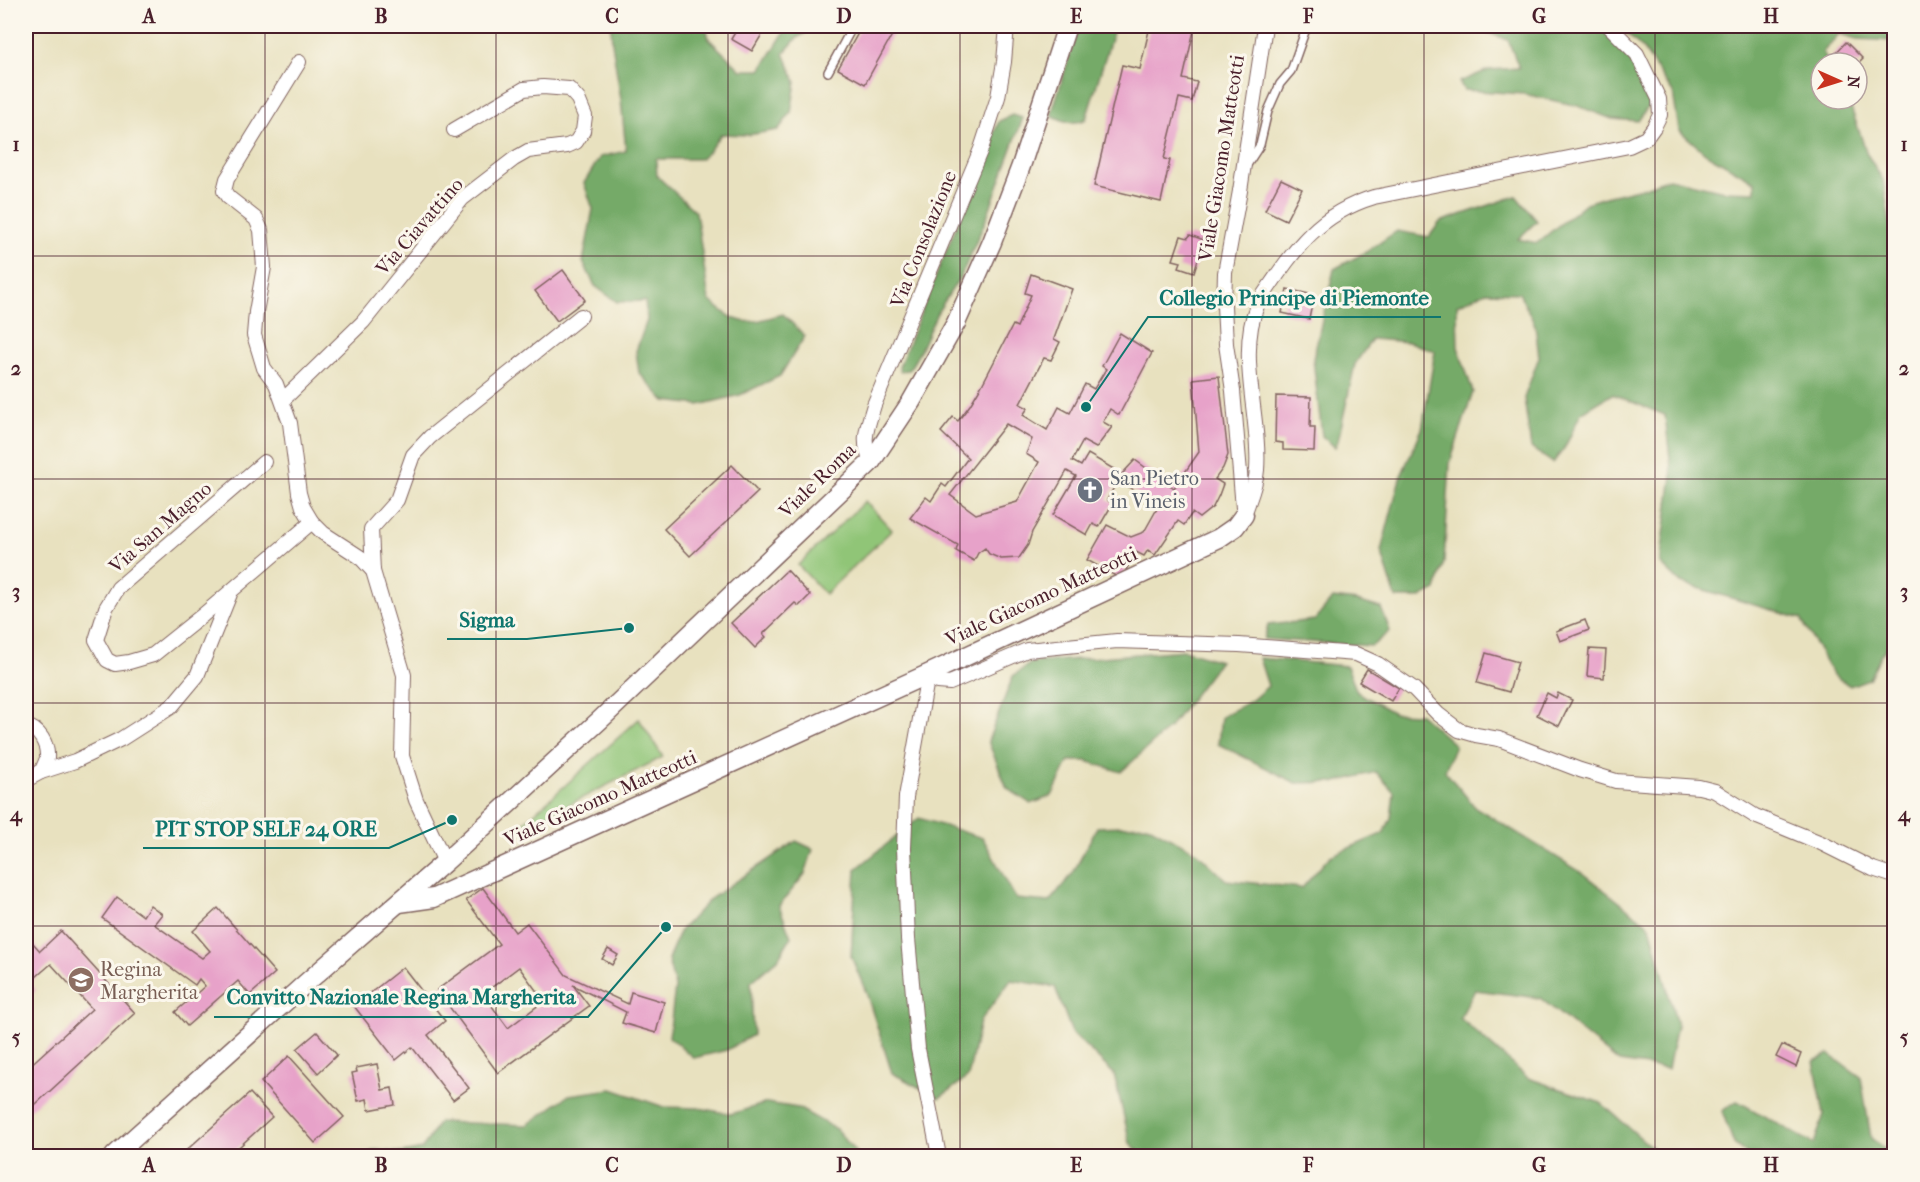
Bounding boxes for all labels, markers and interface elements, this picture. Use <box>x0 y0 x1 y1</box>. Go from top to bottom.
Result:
text: A <box>141 5 157 28</box>
text: B <box>374 5 388 28</box>
text: C <box>605 5 619 28</box>
text: D <box>836 5 852 28</box>
text: E <box>1070 5 1082 28</box>
text: F <box>1302 5 1314 28</box>
text: G <box>1532 5 1546 28</box>
text: H <box>1763 5 1779 28</box>
north arrow <box>1809 51 1869 111</box>
street label: Viale Giacomo Matteotti <box>1194 53 1249 264</box>
text: N <box>1844 75 1863 89</box>
text: 1 <box>12 133 20 156</box>
text: 1 <box>1900 133 1908 156</box>
street label: Via Consolazione <box>885 167 961 312</box>
street label: Via Ciavattino <box>370 173 468 280</box>
callout: Collegio Principe di Piemonte <box>1148 278 1441 317</box>
text: Collegio Principe di Piemonte <box>1159 286 1429 310</box>
text: 2 <box>11 357 21 380</box>
text: 2 <box>1899 357 1909 380</box>
street label: Viale Roma <box>773 438 861 523</box>
place label: San Pietro in Vineis <box>1110 467 1199 513</box>
church icon: San Pietro in Vineis <box>1075 475 1105 505</box>
street label: Via San Magno <box>104 477 216 579</box>
street label: Viale Giacomo Matteotti <box>941 542 1141 651</box>
text: 3 <box>12 580 20 603</box>
text: 3 <box>1900 580 1908 603</box>
callout: Sigma <box>447 600 527 639</box>
text: Sigma <box>459 608 516 632</box>
street label: Viale Giacomo Matteotti <box>499 745 700 852</box>
text: 4 <box>9 803 23 827</box>
text: 4 <box>1897 803 1911 827</box>
callout: PIT STOP SELF 24 ORE <box>143 809 389 848</box>
text: PIT STOP SELF 24 ORE <box>155 817 377 842</box>
place label: Regina Margherita <box>100 958 199 1004</box>
school or university icon: Regina Margherita <box>66 965 96 995</box>
callout: Convitto Nazionale Regina Margherita <box>214 978 588 1017</box>
text: Convitto Nazionale Regina Margherita <box>226 985 577 1009</box>
text: 5 <box>12 1026 21 1049</box>
text: 5 <box>1900 1026 1909 1049</box>
text: A <box>141 1154 157 1177</box>
text: B <box>374 1154 388 1177</box>
text: C <box>605 1154 619 1177</box>
text: D <box>836 1154 852 1177</box>
text: E <box>1070 1154 1082 1177</box>
text: F <box>1302 1154 1314 1177</box>
text: G <box>1532 1154 1546 1177</box>
text: H <box>1763 1154 1779 1177</box>

